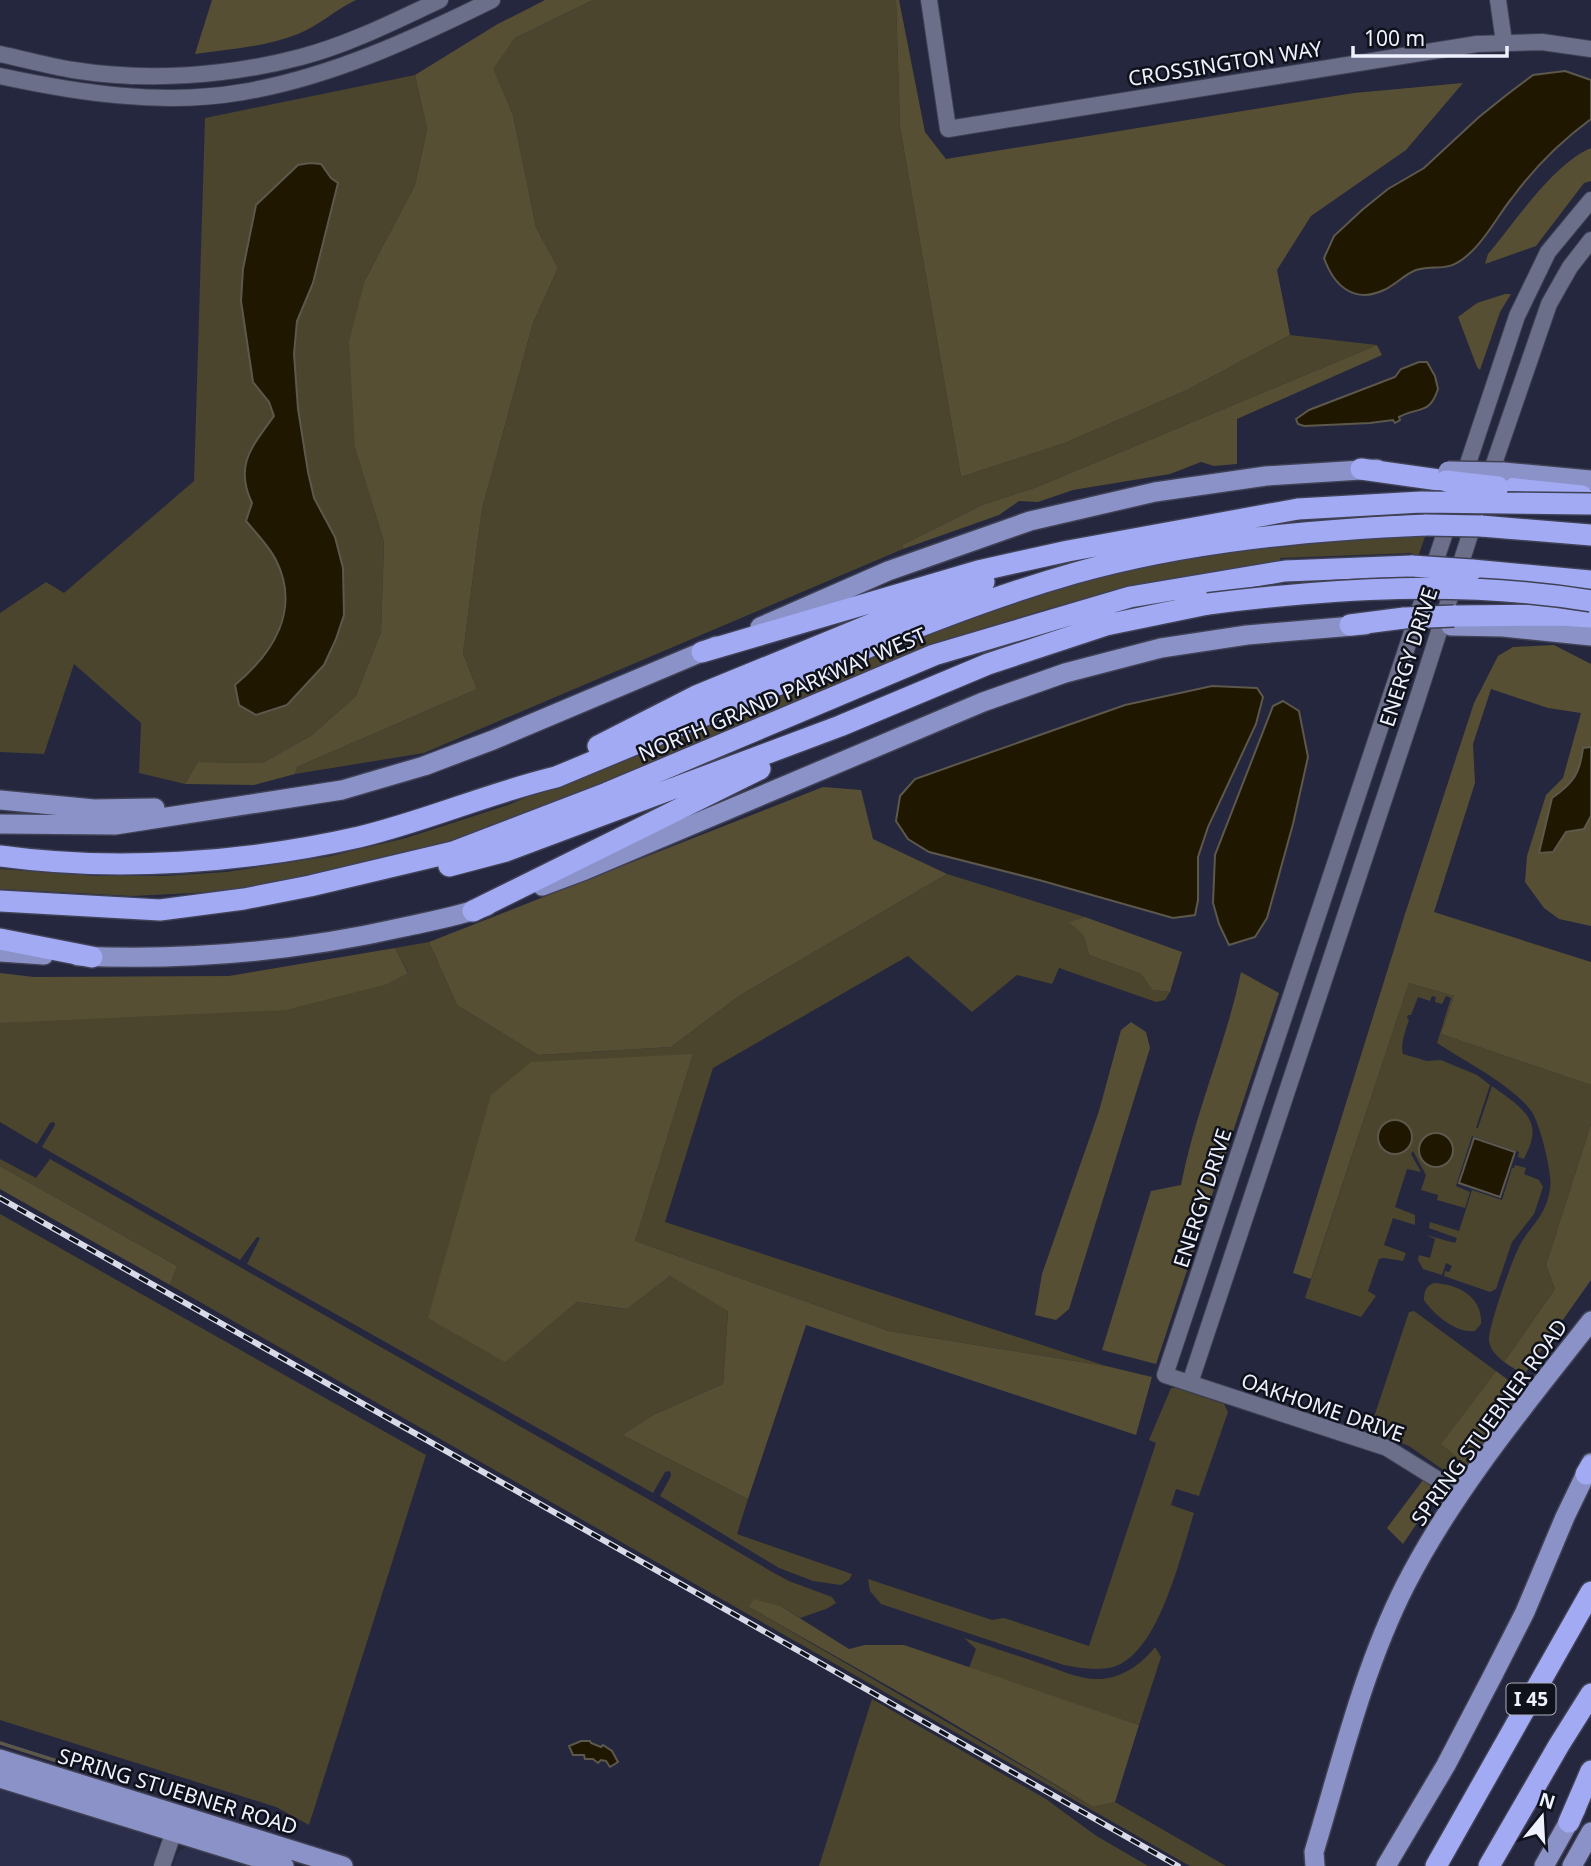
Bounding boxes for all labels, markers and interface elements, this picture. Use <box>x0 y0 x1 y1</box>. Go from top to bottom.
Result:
scale bar <box>1353 14 1507 58</box>
text: 100 m <box>1364 24 1425 52</box>
street label: CROSSINGTON WAY <box>1126 34 1324 92</box>
street label: ENERGY DRIVE <box>1372 584 1444 730</box>
street label: NORTH GRAND PARKWAY WEST <box>634 620 931 768</box>
street label: ENERGY DRIVE <box>1166 1125 1238 1271</box>
street label: SPRING STUEBNER ROAD <box>1405 1313 1573 1531</box>
street label: OAKHOME DRIVE <box>1238 1366 1408 1448</box>
road number: I 45 <box>1506 1684 1556 1714</box>
street label: SPRING STUEBNER ROAD <box>55 1741 301 1841</box>
north arrow <box>1507 1782 1577 1852</box>
text: N <box>1536 1786 1559 1816</box>

